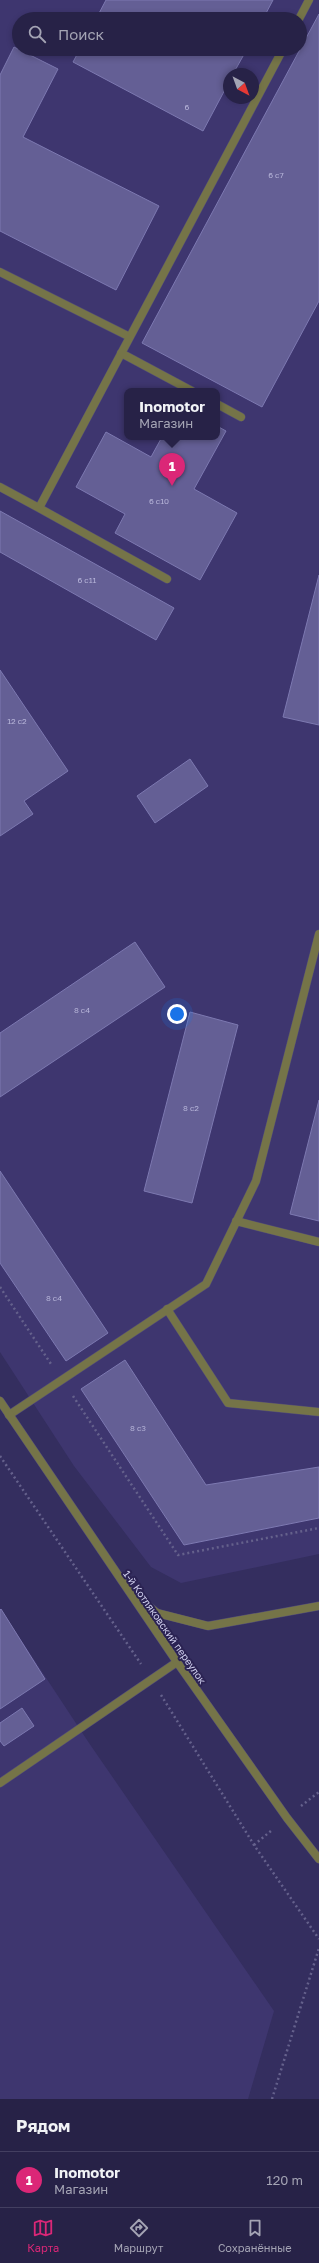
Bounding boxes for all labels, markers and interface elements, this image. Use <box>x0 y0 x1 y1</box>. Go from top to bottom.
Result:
search box <box>12 12 307 56</box>
icon: search <box>26 23 48 45</box>
text: Поиск <box>58 25 104 43</box>
north arrow <box>223 68 259 104</box>
house number: 6 <box>185 102 190 112</box>
house number: 6 с7 <box>268 170 284 180</box>
popup <box>124 388 220 440</box>
text: Inomotor <box>139 397 205 415</box>
text: Магазин <box>139 415 193 431</box>
pin: 1 <box>159 453 185 486</box>
house number: 6 с10 <box>149 496 169 506</box>
house number: 6 с11 <box>78 575 97 585</box>
house number: 12 с2 <box>7 716 27 726</box>
your location <box>167 1004 187 1024</box>
house number: 8 с4 <box>74 1005 90 1015</box>
house number: 8 с2 <box>183 1103 199 1113</box>
house number: 8 с4 <box>46 1293 62 1303</box>
house number: 8 с3 <box>130 1423 146 1433</box>
street label: 1-й Котляковский переулок <box>121 1568 209 1686</box>
text: Рядом <box>16 2115 70 2136</box>
text: Inomotor <box>54 2163 120 2181</box>
text: 1 <box>26 2172 32 2188</box>
text: 120 m <box>266 2172 303 2188</box>
text: Магазин <box>54 2181 108 2197</box>
tab: Карта <box>27 2217 59 2254</box>
tab: Маршрут <box>114 2217 163 2254</box>
tab: Сохранённые <box>218 2217 292 2254</box>

